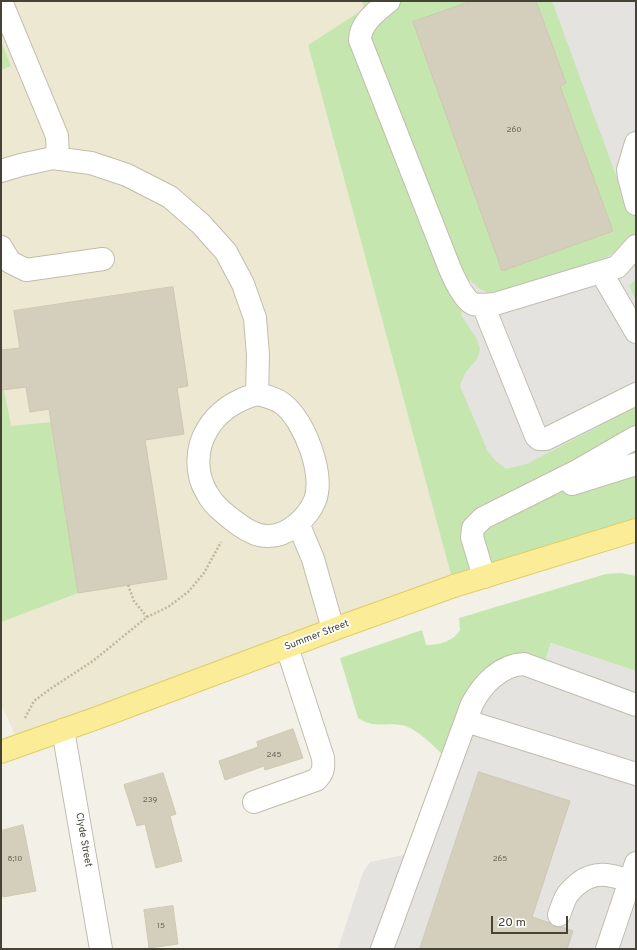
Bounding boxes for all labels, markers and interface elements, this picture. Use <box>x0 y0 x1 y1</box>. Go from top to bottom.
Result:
house number: 260 <box>507 125 521 135</box>
street label: Summer Street <box>283 618 351 654</box>
house number: 245 <box>267 750 281 760</box>
house number: 239 <box>143 795 157 805</box>
street label: Clyde Street <box>72 812 94 868</box>
house number: 8;10 <box>8 854 22 864</box>
house number: 265 <box>493 854 507 864</box>
scale bar <box>493 908 570 934</box>
text: 20 m <box>498 915 526 931</box>
house number: 15 <box>157 921 165 931</box>

